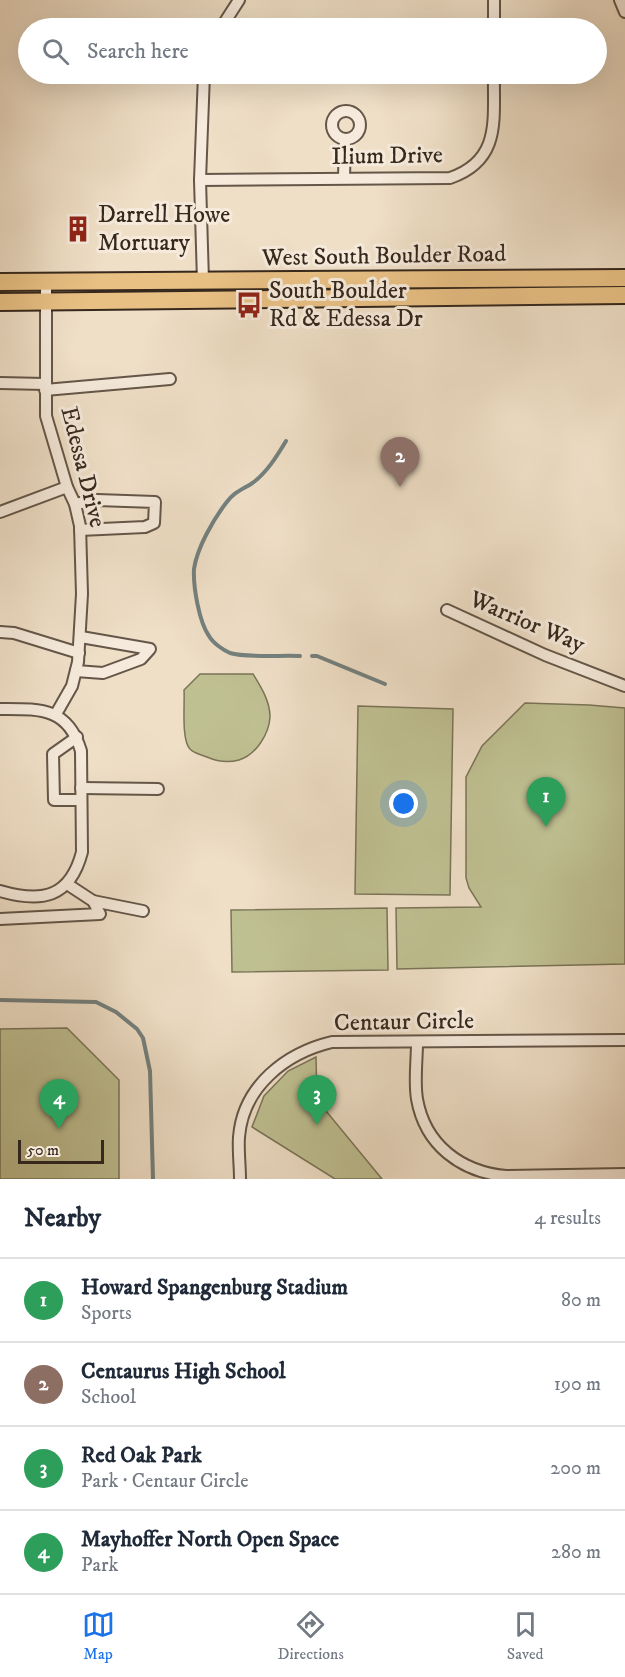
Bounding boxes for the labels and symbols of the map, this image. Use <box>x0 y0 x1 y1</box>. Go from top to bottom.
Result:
street label: Ilium Drive <box>331 140 443 172</box>
place label: Darrell Howe Mortuary <box>98 200 230 258</box>
building icon: Darrell Howe Mortuary <box>63 214 93 244</box>
street label: West South Boulder Road <box>261 239 506 273</box>
place label: South Boulder Rd & Edessa Dr <box>269 276 423 334</box>
bus stop icon: South Boulder Rd & Edessa Dr <box>234 290 264 320</box>
street label: Edessa Drive <box>53 403 113 531</box>
pin: 2 <box>380 438 420 487</box>
street label: Warrior Way <box>464 584 590 660</box>
pin: 1 <box>526 778 566 827</box>
your location <box>389 789 418 818</box>
street label: Centaur Circle <box>334 1006 474 1038</box>
pin: 3 <box>298 1076 336 1125</box>
pin: 4 <box>40 1080 78 1129</box>
scale bar <box>18 1137 104 1164</box>

